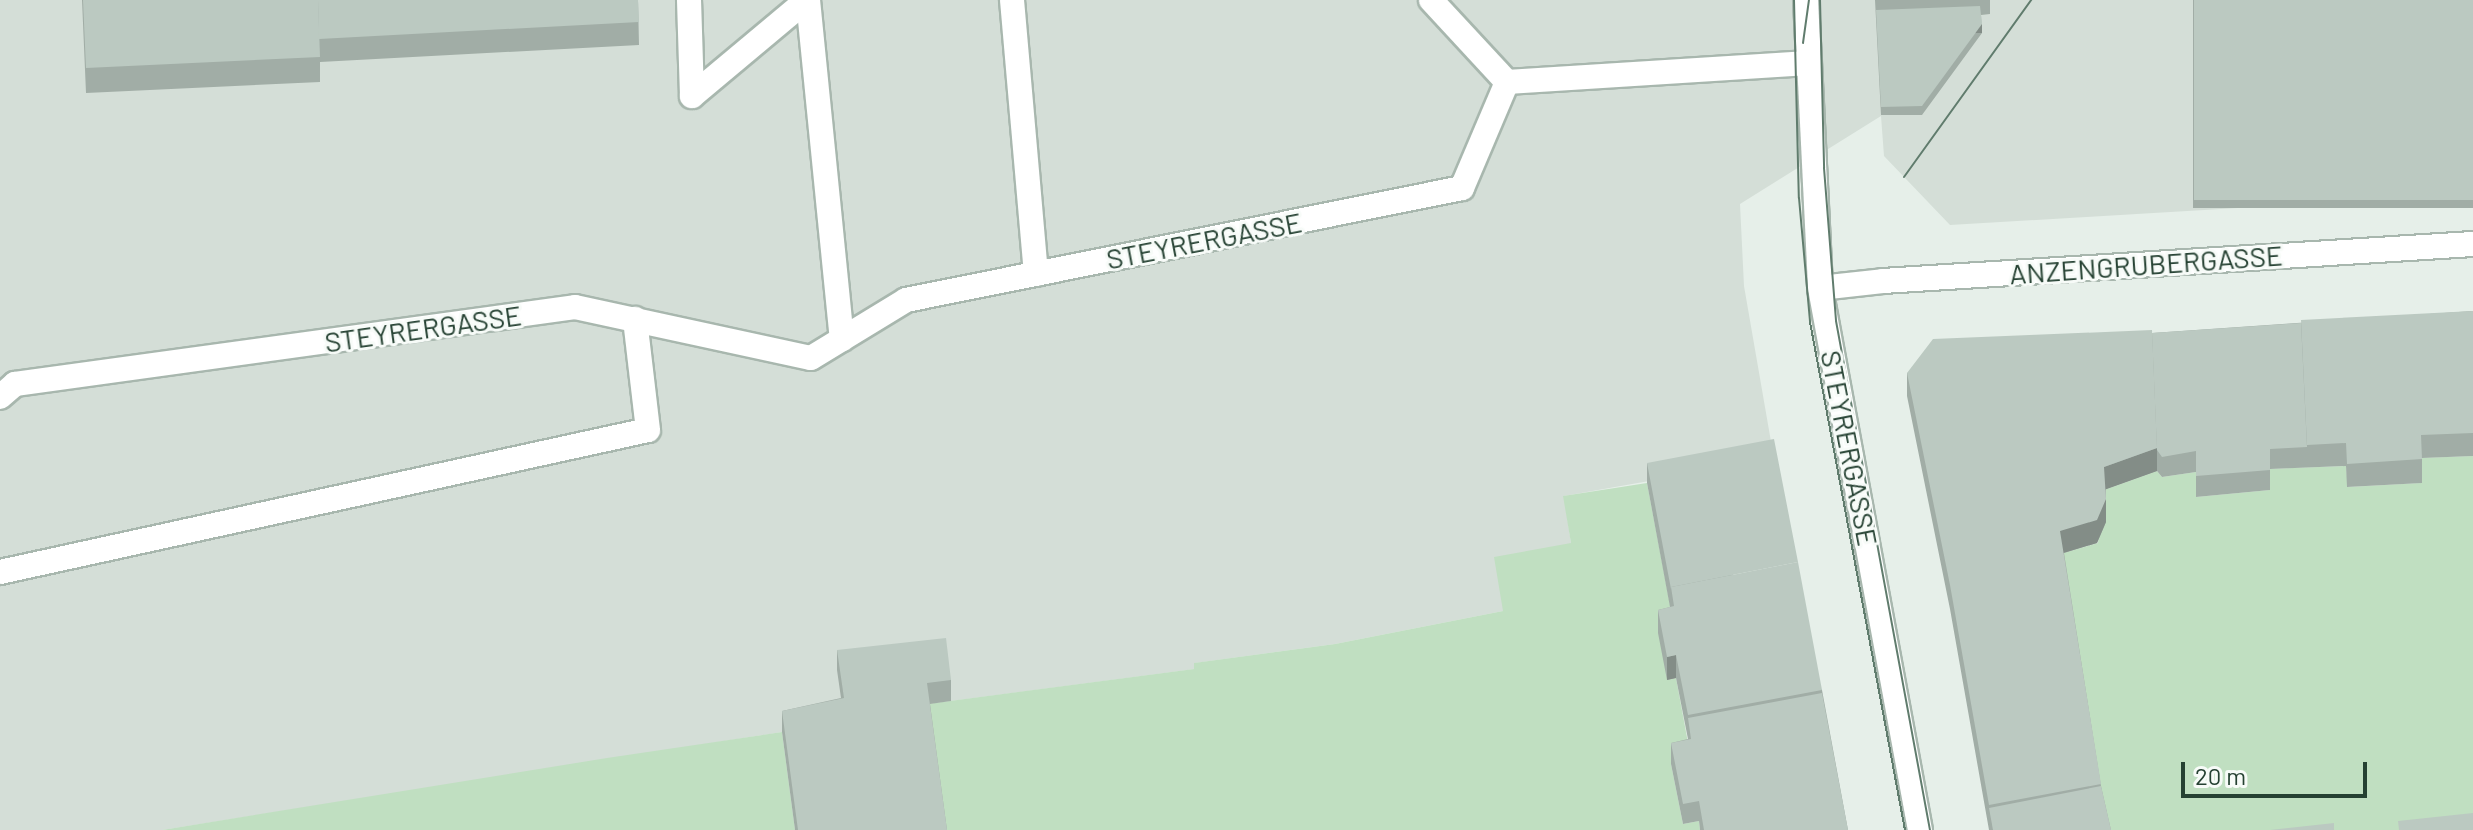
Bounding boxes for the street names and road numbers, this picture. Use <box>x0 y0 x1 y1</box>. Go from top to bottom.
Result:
street label: STEYRERGASSE <box>1103 205 1305 275</box>
street label: ANZENGRUBERGASSE <box>2008 238 2284 290</box>
street label: STEYRERGASSE <box>322 298 524 358</box>
street label: STEYRERGASSE <box>1815 347 1885 549</box>

